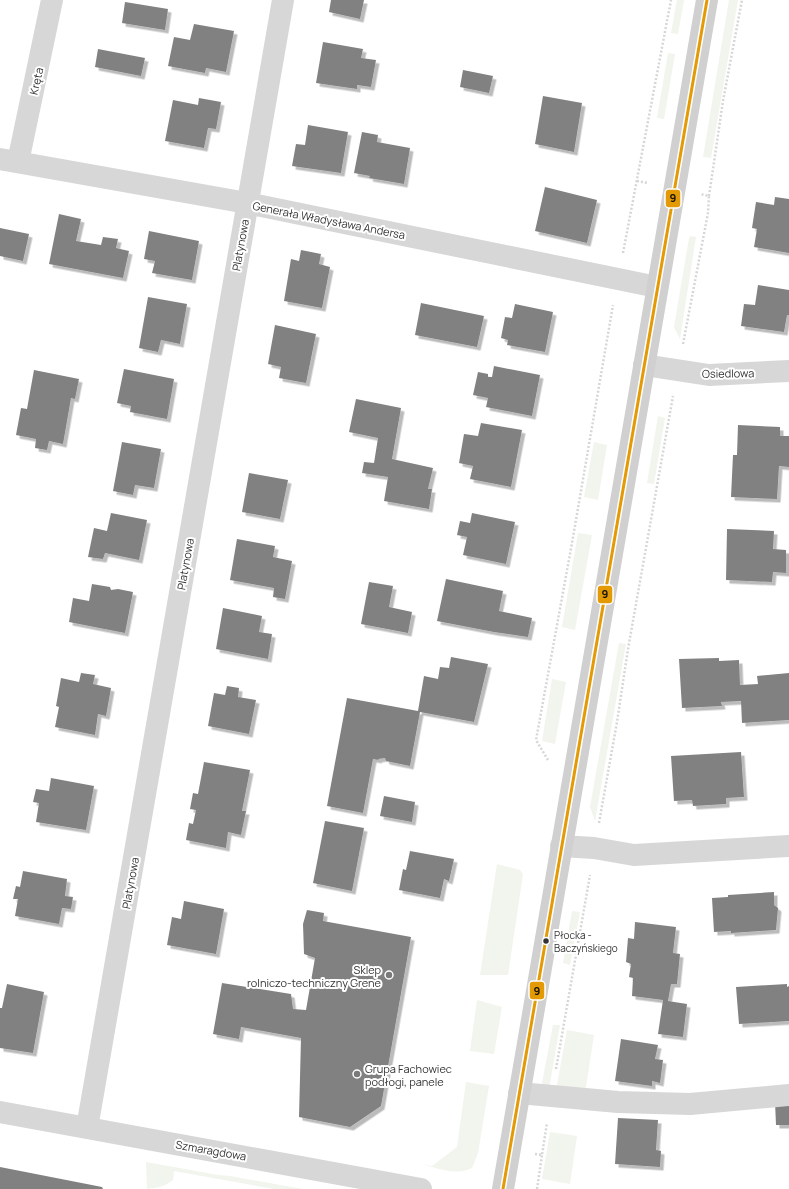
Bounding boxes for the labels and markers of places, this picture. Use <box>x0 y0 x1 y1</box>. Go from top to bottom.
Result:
place label: Płocka - Baczyńskiego <box>554 928 618 955</box>
marker: Płocka - Baczyńskiego <box>541 936 551 946</box>
place label: Sklep rolniczo-techniczny Grene <box>247 962 382 990</box>
marker: Sklep rolniczo-techniczny Grene <box>384 970 394 980</box>
place label: Grupa Fachowiec podłogi, panele <box>365 1061 452 1089</box>
marker: Grupa Fachowiec podłogi, panele <box>352 1069 362 1079</box>

